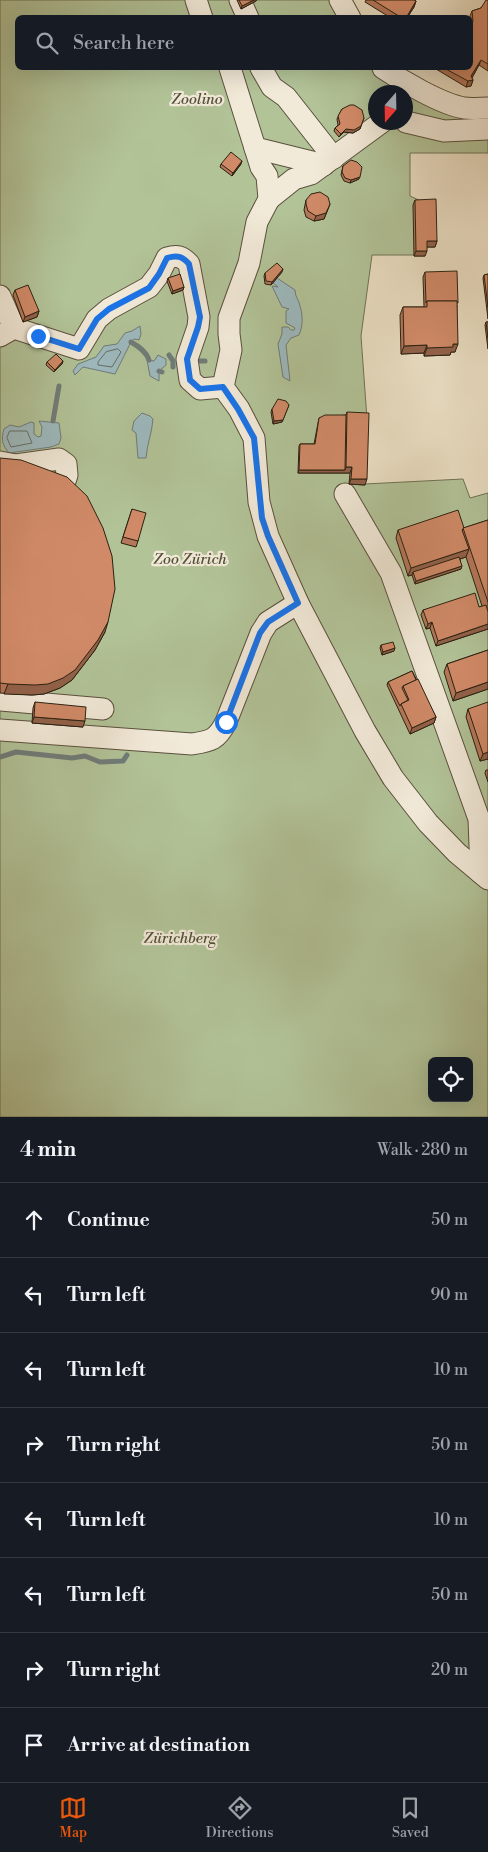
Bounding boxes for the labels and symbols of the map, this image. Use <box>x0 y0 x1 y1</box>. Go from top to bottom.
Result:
north arrow <box>368 85 413 130</box>
park label: Zoolino <box>171 90 223 109</box>
route end <box>27 325 50 348</box>
park label: Zoo Zürich <box>153 550 227 569</box>
route start <box>215 711 238 734</box>
park label: Zürichberg <box>143 929 218 948</box>

